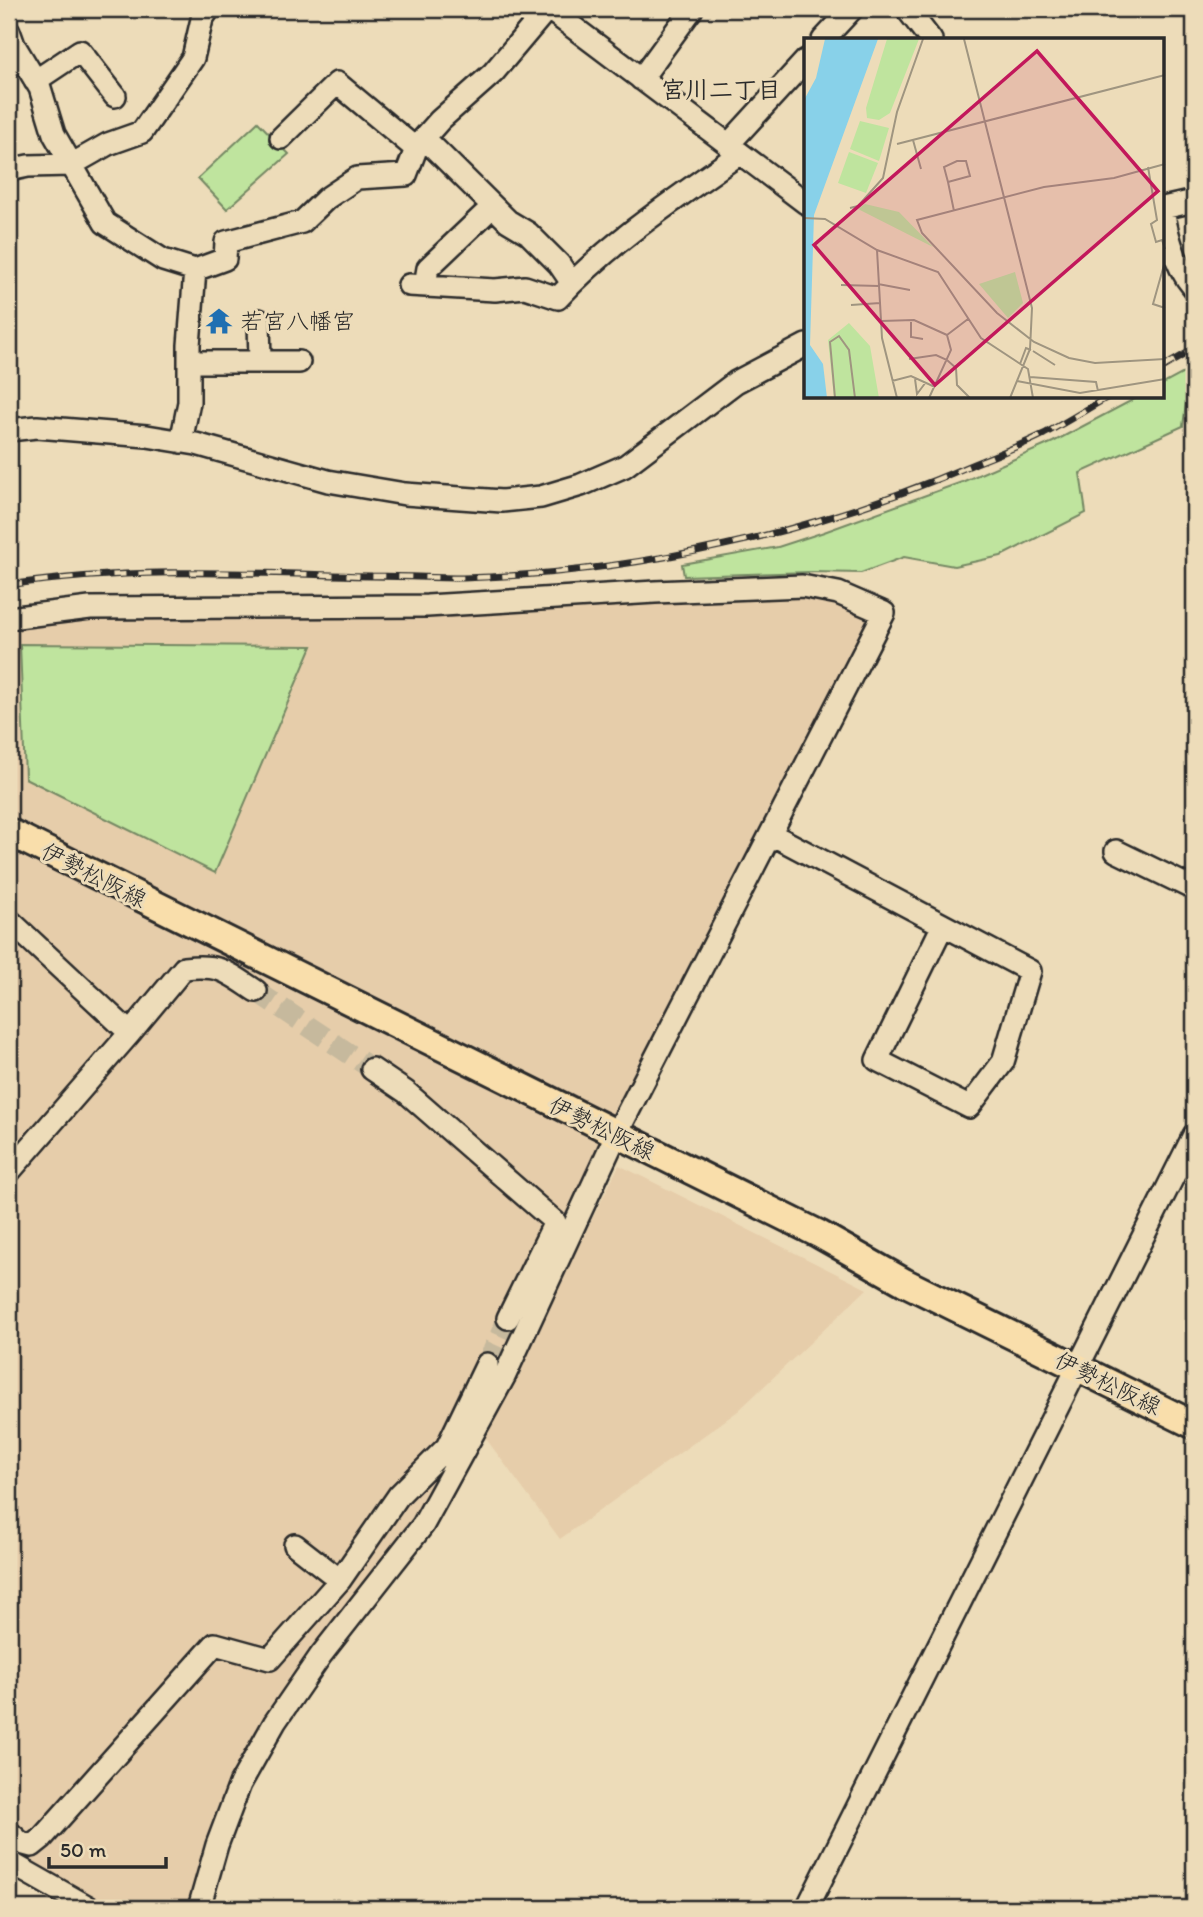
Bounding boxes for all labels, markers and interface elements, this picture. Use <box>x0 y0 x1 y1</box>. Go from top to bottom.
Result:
inset map <box>804 38 1164 399</box>
district label: 宮川二丁目 <box>661 75 781 104</box>
temple icon: 若宮八幡宮 <box>204 306 234 336</box>
place label: 若宮八幡宮 <box>240 307 355 335</box>
street label: 伊勢松阪線 <box>36 836 152 914</box>
street label: 伊勢松阪線 <box>544 1090 660 1166</box>
street label: 伊勢松阪線 <box>1050 1345 1166 1421</box>
scale bar <box>49 1826 166 1870</box>
text: 50 m <box>60 1837 107 1862</box>

